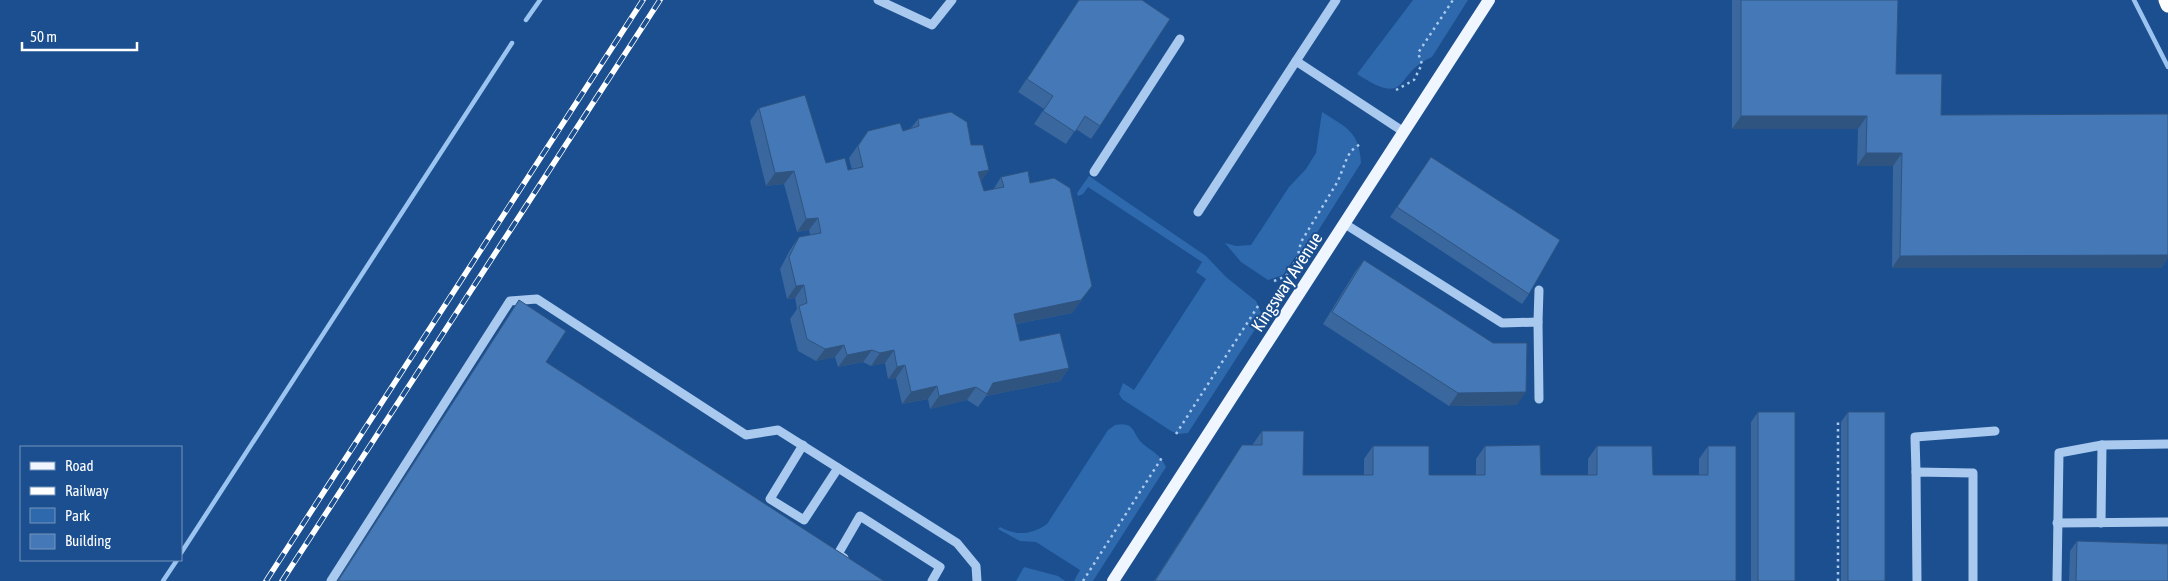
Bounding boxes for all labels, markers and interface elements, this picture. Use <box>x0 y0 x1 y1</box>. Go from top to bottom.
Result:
scale bar <box>22 20 138 52</box>
text: 50 m <box>30 28 57 45</box>
street label: Kingsway Avenue <box>1247 228 1327 335</box>
legend <box>20 446 182 561</box>
text: Road <box>65 457 94 474</box>
text: Railway <box>65 482 109 499</box>
text: Park <box>65 507 90 524</box>
text: Building <box>65 532 111 549</box>

